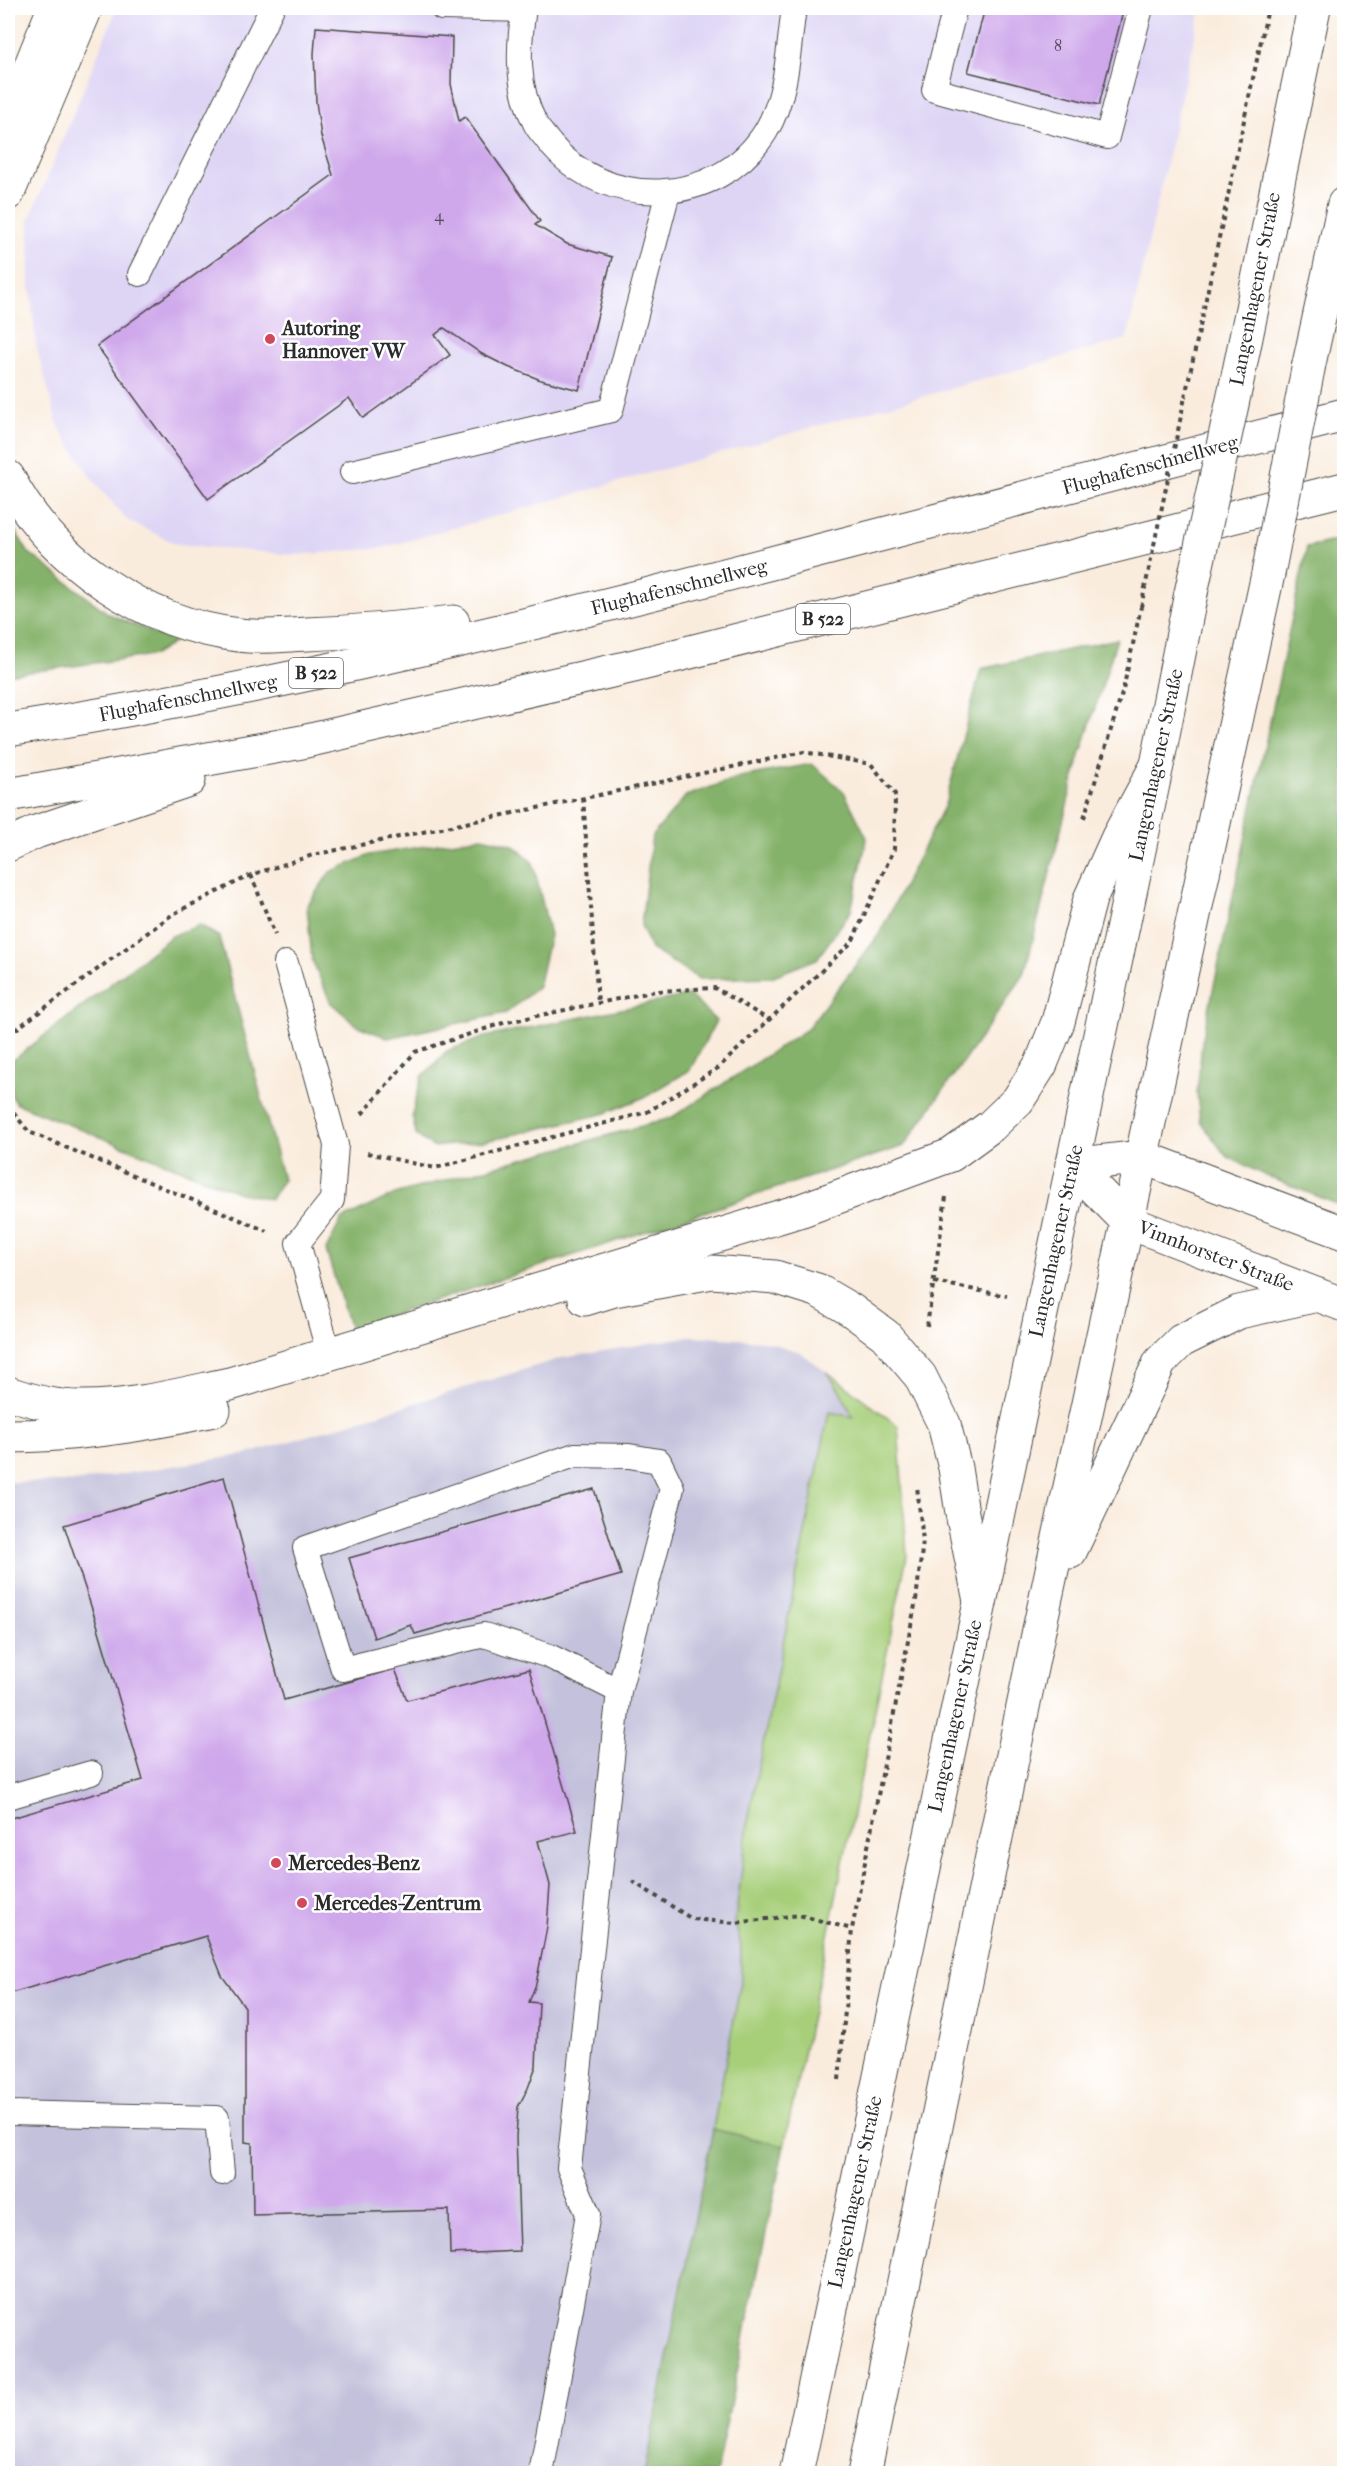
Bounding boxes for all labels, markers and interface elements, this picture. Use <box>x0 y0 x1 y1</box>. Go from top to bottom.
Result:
house number: 8 <box>1054 36 1062 55</box>
street label: Langenhagener Straße <box>1225 190 1285 388</box>
house number: 4 <box>434 206 444 225</box>
place label: Autoring Hannover VW <box>280 317 406 363</box>
marker: Autoring Hannover VW <box>263 332 277 346</box>
street label: Flughafenschnellweg <box>1060 430 1241 500</box>
street label: Flughafenschnellweg <box>588 554 770 620</box>
road number: B 522 <box>796 604 850 634</box>
road number: B 522 <box>289 658 343 688</box>
street label: Langenhagener Straße <box>1124 666 1188 864</box>
street label: Flughafenschnellweg <box>97 669 279 727</box>
street label: Langenhagener Straße <box>1024 1142 1088 1340</box>
street label: Vinnhorster Straße <box>1134 1215 1297 1296</box>
street label: Langenhagener Straße <box>923 1617 987 1815</box>
place label: Mercedes-Benz <box>287 1852 420 1875</box>
marker: Mercedes-Benz <box>269 1856 283 1870</box>
place label: Mercedes-Zentrum <box>313 1892 481 1915</box>
marker: Mercedes-Zentrum <box>295 1896 309 1910</box>
street label: Langenhagener Straße <box>823 2093 887 2291</box>

